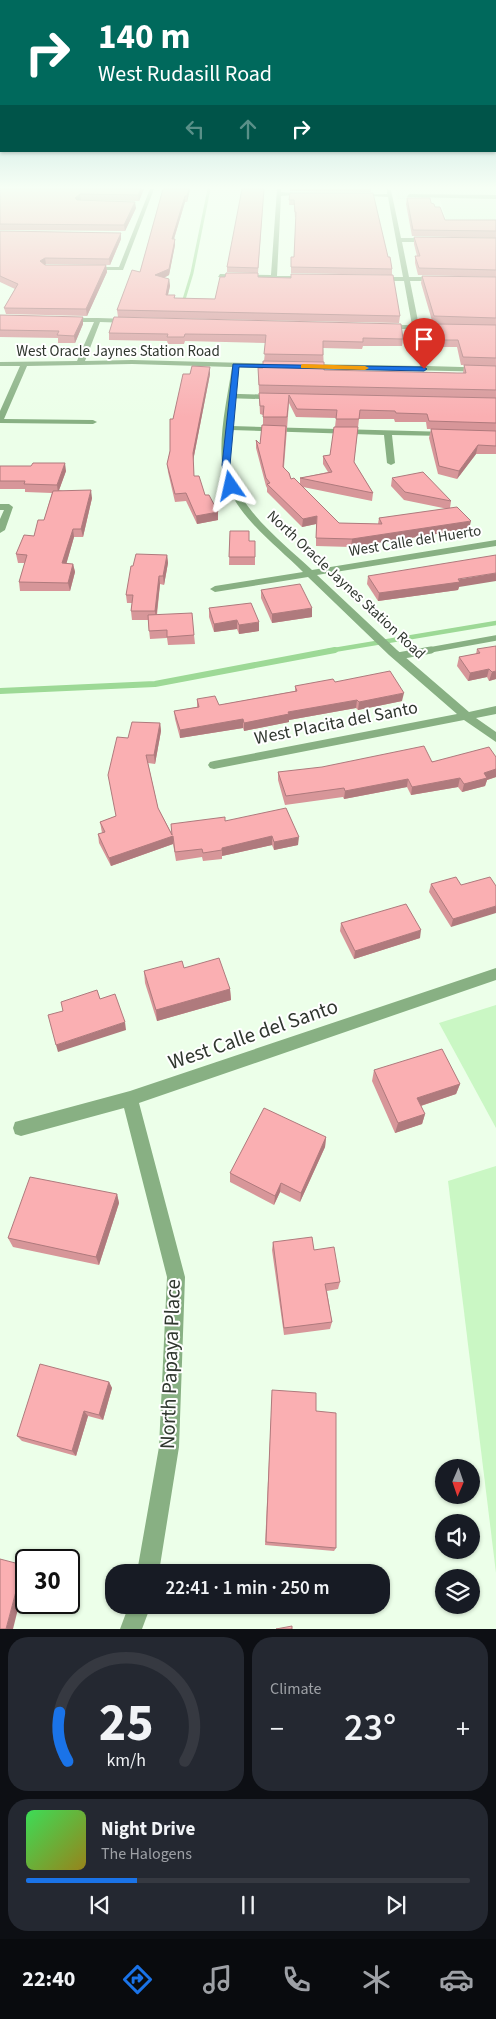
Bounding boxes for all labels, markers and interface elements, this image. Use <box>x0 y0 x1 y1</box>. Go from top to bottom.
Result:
text: 140 m <box>98 12 190 62</box>
icon: right <box>15 20 80 85</box>
text: West Rudasill Road <box>98 58 272 90</box>
icon: left <box>181 115 209 143</box>
icon: ahead <box>234 115 262 143</box>
icon: right <box>287 115 315 143</box>
pin <box>403 318 445 369</box>
icon: arrive <box>410 325 438 353</box>
street label: West Oracle Jaynes Station Road <box>16 341 220 362</box>
position arrow <box>204 459 256 511</box>
street label: North Oracle Jaynes Station Road <box>262 506 430 664</box>
street label: West Calle del Huerto <box>347 520 483 562</box>
street label: West Placita del Santo <box>252 695 420 751</box>
street label: West Calle del Santo <box>164 991 342 1077</box>
street label: North Papaya Place <box>152 1279 188 1449</box>
north arrow <box>435 1459 480 1504</box>
map controls <box>435 1459 480 1614</box>
button: sound <box>435 1514 480 1559</box>
speed limit sign: 30 <box>15 1549 80 1614</box>
button: layers <box>435 1569 480 1614</box>
text: 22:41 · 1 min · 250 m <box>165 1575 330 1602</box>
text: Climate <box>270 1678 321 1700</box>
text: 25 <box>99 1687 153 1761</box>
text: 23° <box>344 1701 396 1755</box>
text: − <box>270 1709 284 1749</box>
text: + <box>456 1709 470 1749</box>
text: km/h <box>106 1748 146 1773</box>
text: Night Drive <box>101 1816 195 1843</box>
text: The Halogens <box>101 1843 192 1865</box>
icon: previous <box>86 1891 114 1919</box>
icon: pause <box>234 1891 262 1919</box>
icon: next <box>382 1891 410 1919</box>
icon: directions <box>120 1962 155 1997</box>
icon: music <box>200 1962 235 1997</box>
icon: phone <box>279 1962 314 1997</box>
icon: climate <box>359 1962 394 1997</box>
icon: car <box>439 1962 474 1997</box>
text: 22:40 <box>22 1963 75 1995</box>

